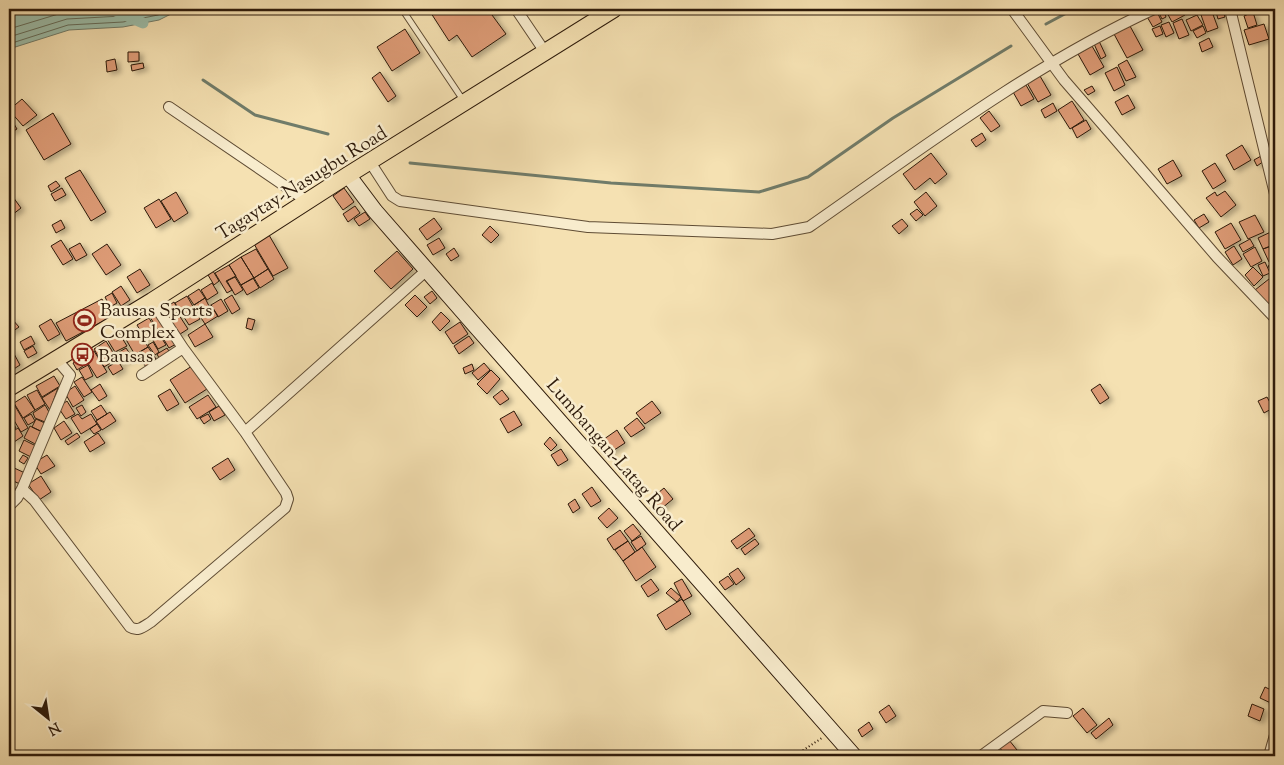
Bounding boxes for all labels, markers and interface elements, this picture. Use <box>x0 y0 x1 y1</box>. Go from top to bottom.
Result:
street label: Tagaytay-Nasugbu Road <box>212 120 393 248</box>
place label: Bausas Sports Complex <box>100 298 213 347</box>
sports icon: Bausas Sports Complex <box>72 308 96 332</box>
bus stop icon: Bausas <box>70 343 94 367</box>
place label: Bausas <box>98 344 153 371</box>
street label: Lumbangan-Latag Road <box>539 373 687 538</box>
north arrow <box>22 692 72 742</box>
text: N <box>44 716 63 739</box>

